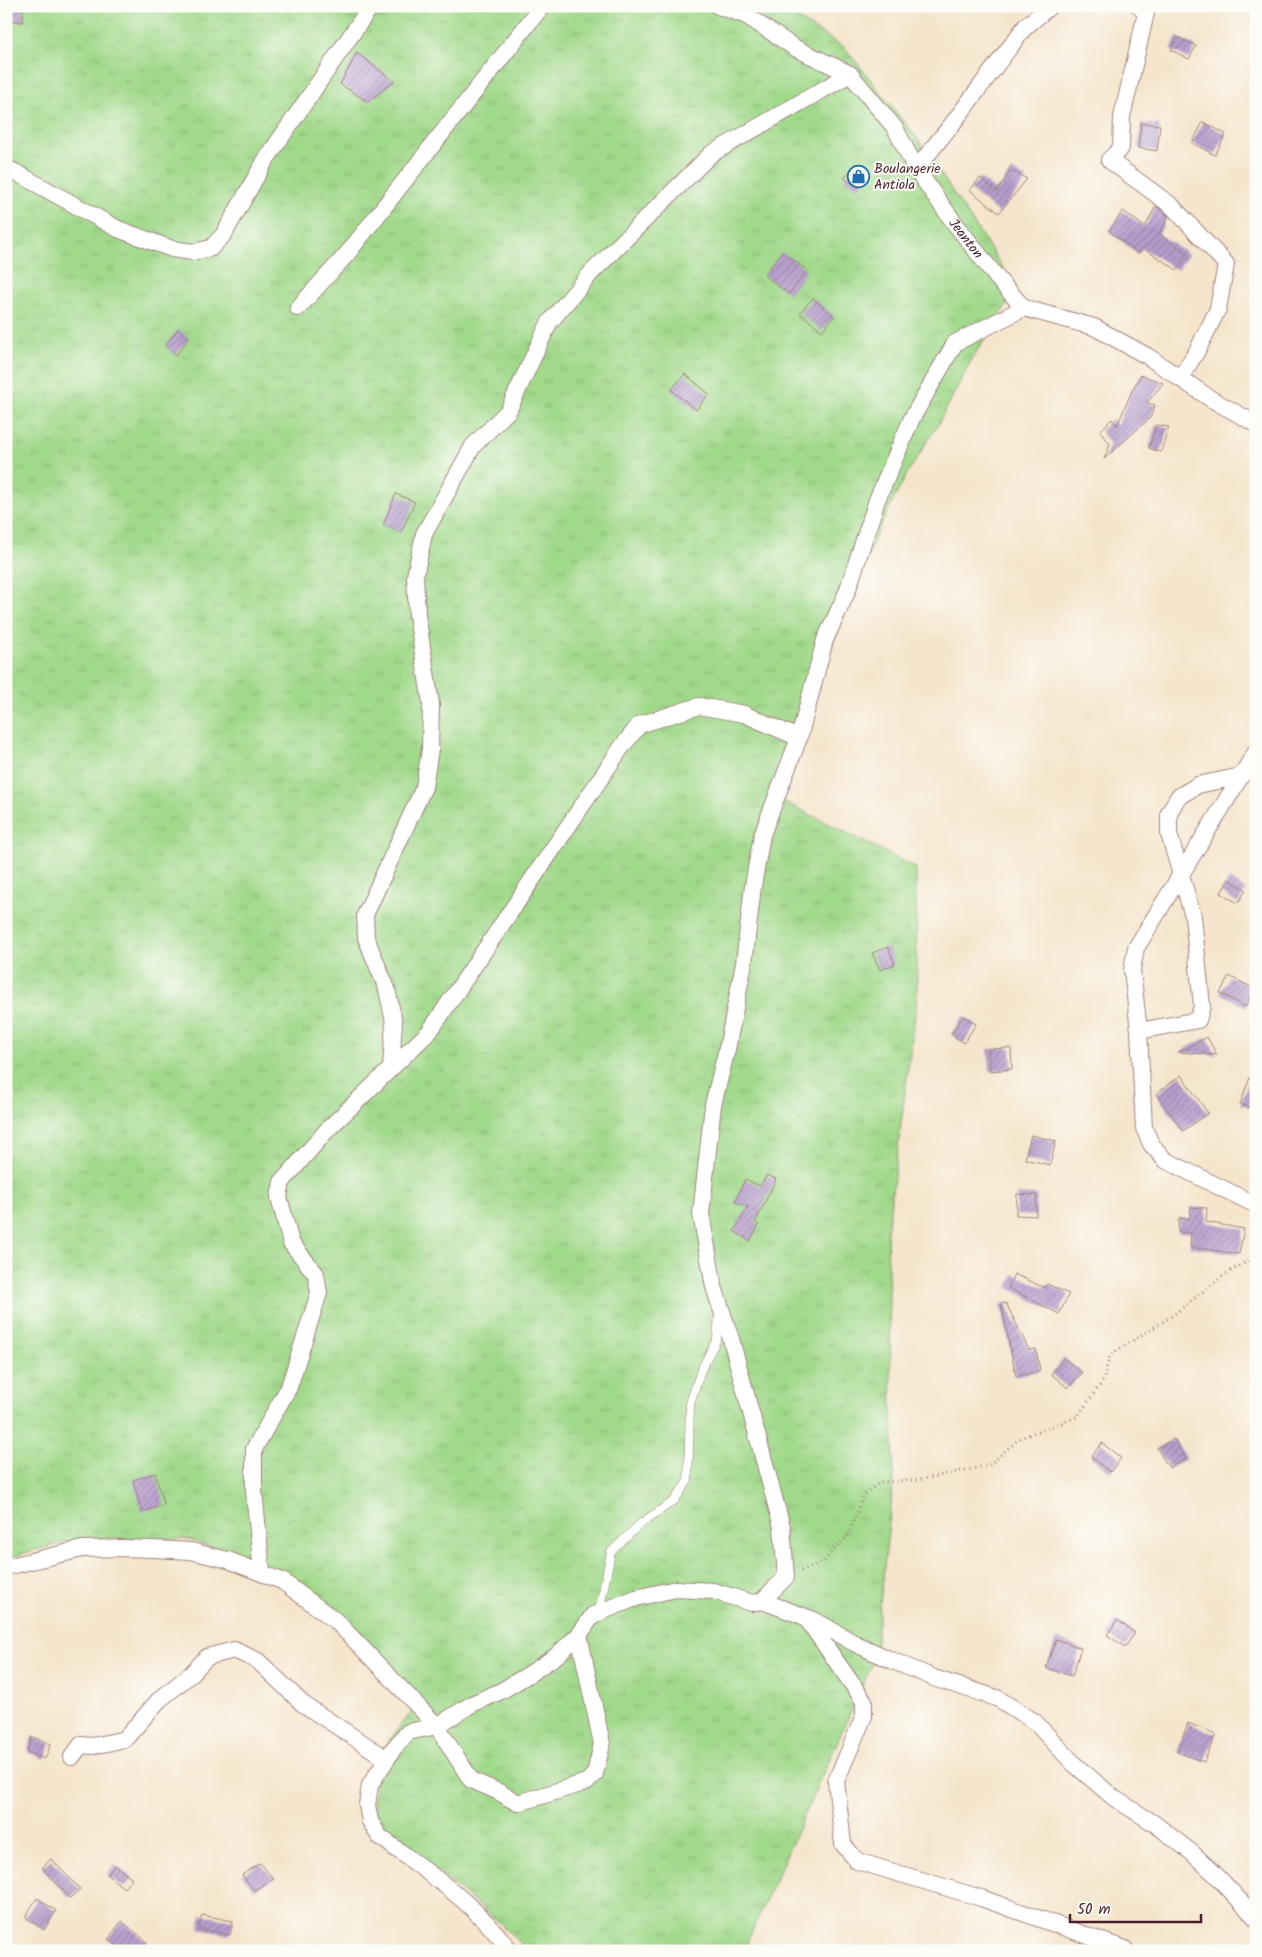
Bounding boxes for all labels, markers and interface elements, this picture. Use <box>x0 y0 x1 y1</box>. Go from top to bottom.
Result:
place label: Boulangerie Antiola <box>874 158 941 196</box>
shop icon: Boulangerie Antiola <box>846 164 870 188</box>
street label: Jeanton <box>943 214 988 264</box>
scale bar <box>1070 1892 1201 1924</box>
text: 50 m <box>1077 1898 1111 1922</box>

